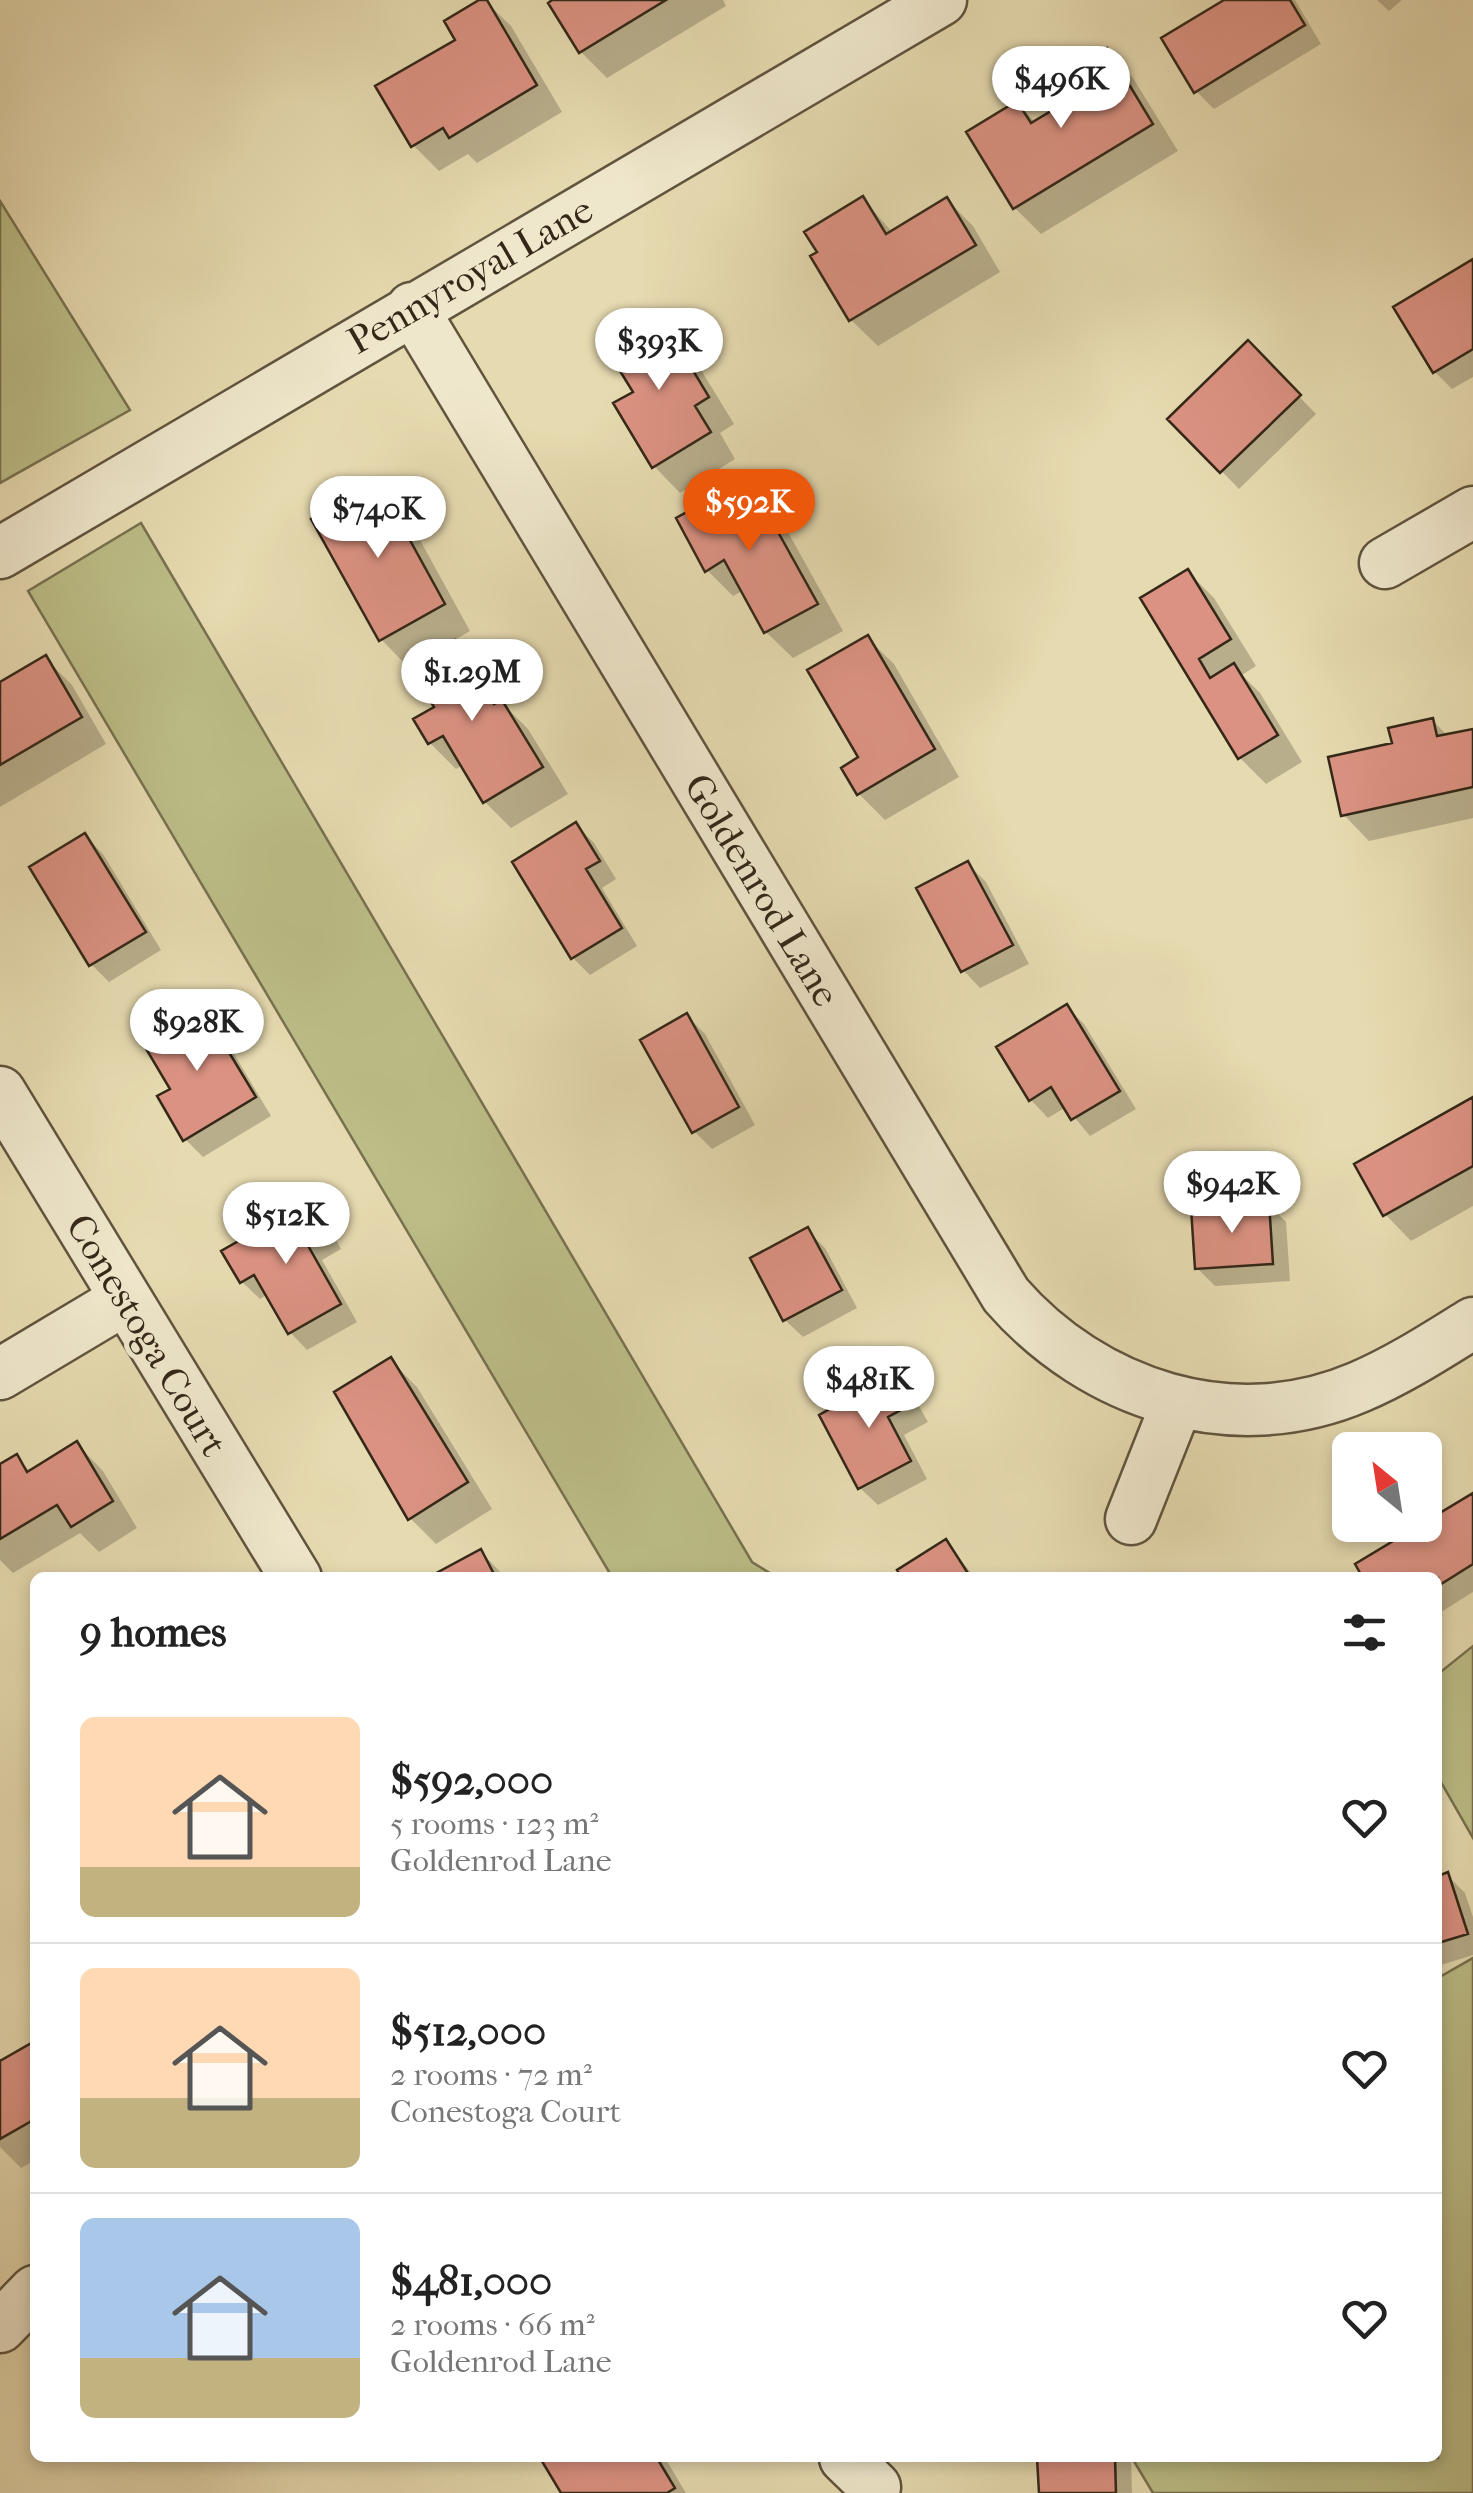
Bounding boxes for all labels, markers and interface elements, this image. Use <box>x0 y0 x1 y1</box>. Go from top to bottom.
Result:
pin: $496K <box>991 46 1131 131</box>
text: $496K <box>1014 60 1108 97</box>
street label: Pennyroyal Lane <box>340 187 601 364</box>
pin: $393K <box>589 308 729 393</box>
text: $393K <box>617 322 701 359</box>
pin: $592K <box>679 469 819 554</box>
pin: $740K <box>308 476 448 561</box>
text: $592K <box>705 483 793 520</box>
text: $740K <box>332 490 424 527</box>
pin: $1.29M <box>391 639 553 724</box>
text: $1.29M <box>423 653 521 690</box>
street label: Goldenrod Lane <box>675 766 849 1015</box>
pin: $928K <box>127 989 267 1074</box>
text: $928K <box>152 1003 242 1040</box>
pin: $942K <box>1162 1151 1302 1236</box>
text: $942K <box>1186 1165 1278 1202</box>
pin: $512K <box>216 1182 356 1267</box>
text: $512K <box>245 1196 327 1233</box>
street label: Conestoga Court <box>57 1206 237 1465</box>
pin: $481K <box>799 1346 939 1431</box>
text: $481K <box>825 1360 913 1397</box>
north arrow <box>1332 1432 1442 1542</box>
map controls <box>1332 1432 1442 1542</box>
icon: filters <box>1337 1605 1392 1660</box>
text: 9 homes <box>80 1608 227 1657</box>
text: $592,000 <box>390 1756 553 1805</box>
icon: home <box>160 1757 280 1877</box>
icon: heart <box>1337 1790 1392 1845</box>
text: 5 rooms · 123 m² <box>390 1805 599 1842</box>
text: Goldenrod Lane <box>390 1842 611 1879</box>
text: $512,000 <box>390 2007 546 2056</box>
icon: home <box>160 2008 280 2128</box>
icon: heart <box>1337 2041 1392 2096</box>
text: 2 rooms · 72 m² <box>390 2056 592 2093</box>
text: Conestoga Court <box>390 2093 621 2130</box>
text: $481,000 <box>390 2257 552 2306</box>
icon: home <box>160 2258 280 2378</box>
icon: heart <box>1337 2291 1392 2346</box>
text: 2 rooms · 66 m² <box>390 2306 595 2343</box>
text: Goldenrod Lane <box>390 2343 611 2380</box>

